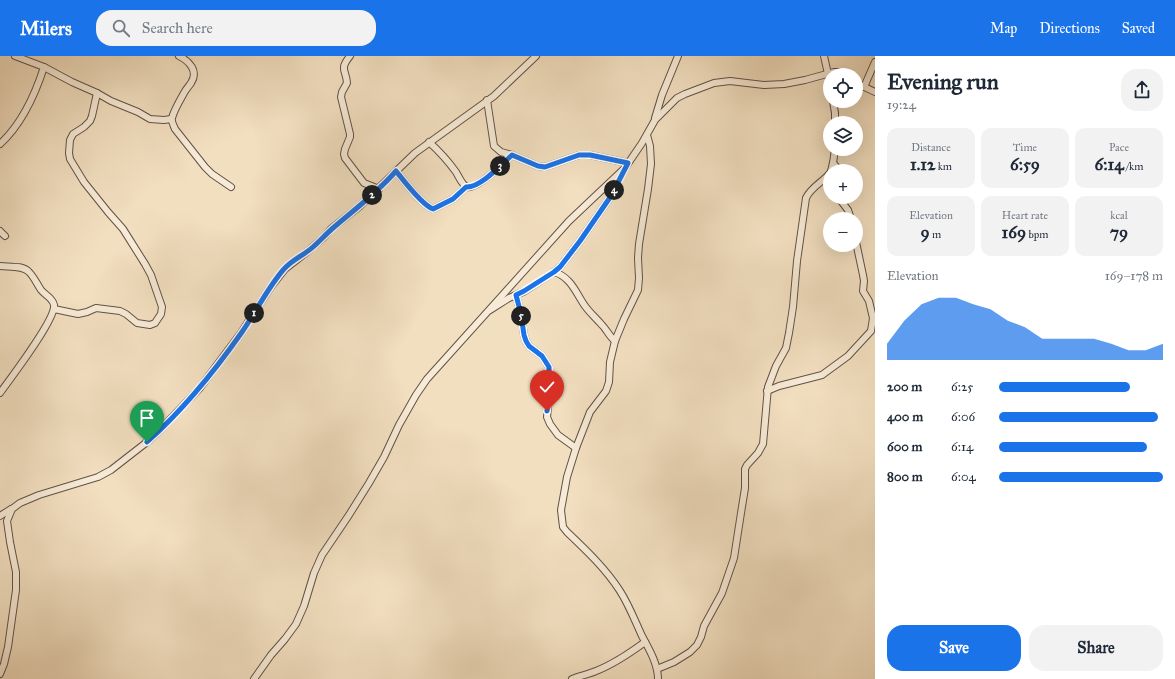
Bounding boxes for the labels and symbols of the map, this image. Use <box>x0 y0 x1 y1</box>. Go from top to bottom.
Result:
pin: 3 <box>490 156 510 176</box>
pin: 4 <box>604 180 624 200</box>
pin: 2 <box>362 185 382 205</box>
pin: 1 <box>244 303 264 323</box>
pin: 5 <box>511 306 531 326</box>
pin <box>530 370 564 411</box>
pin <box>130 401 164 442</box>

